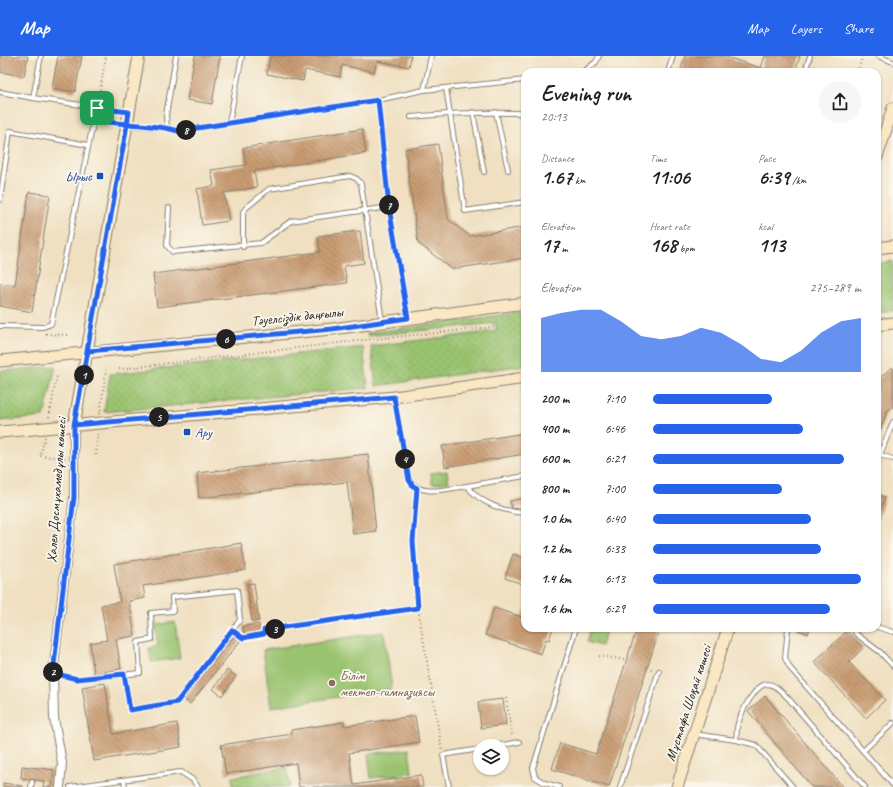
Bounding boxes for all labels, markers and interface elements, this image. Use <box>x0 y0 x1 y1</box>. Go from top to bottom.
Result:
text: Map <box>20 16 50 40</box>
text: Map <box>747 20 769 37</box>
text: Layers <box>791 20 822 37</box>
text: Share <box>844 20 873 37</box>
text: Evening run <box>541 80 631 108</box>
button: share <box>819 81 861 123</box>
pin <box>80 91 114 125</box>
icon: arrive <box>86 97 108 119</box>
text: 20:13 <box>541 109 567 125</box>
pin: 8 <box>176 120 196 140</box>
text: 8 <box>184 123 188 137</box>
text: Distance <box>541 151 574 165</box>
text: Time <box>650 151 667 165</box>
text: Pace <box>758 151 775 165</box>
text: 1.67 <box>541 165 572 190</box>
text: 11:06 <box>650 165 690 190</box>
text: 6:39 <box>758 165 789 190</box>
place label: Ырыс <box>66 168 93 185</box>
marker: Ырыс <box>95 171 105 181</box>
text: km <box>572 173 586 187</box>
text: /km <box>789 173 807 187</box>
pin: 7 <box>379 195 399 215</box>
text: 7 <box>387 198 391 212</box>
text: Elevation <box>541 219 575 233</box>
text: Heart rate <box>650 219 690 233</box>
text: kcal <box>758 219 773 233</box>
text: 17 <box>541 233 559 258</box>
text: 168 <box>650 233 677 258</box>
text: 113 <box>758 233 785 258</box>
text: m <box>559 241 568 255</box>
text: bpm <box>677 241 695 255</box>
text: Elevation <box>541 280 581 296</box>
text: 275–289 m <box>810 280 861 296</box>
street label: Тәуелсіздік даңғылы <box>251 303 345 330</box>
pin: 6 <box>216 329 236 349</box>
text: 6 <box>223 332 229 346</box>
pin: 1 <box>74 365 94 385</box>
text: 1 <box>82 368 86 382</box>
text: 200 m <box>541 391 569 407</box>
text: 7:10 <box>605 391 625 407</box>
pin: 5 <box>149 407 169 427</box>
text: 5 <box>157 410 161 424</box>
street label: Халел Досмұхамедұлы көшесі <box>43 415 70 563</box>
text: 400 m <box>541 421 569 437</box>
text: 6:46 <box>605 421 625 437</box>
place label: Ару <box>195 424 213 441</box>
marker: Ару <box>182 427 192 437</box>
pin: 4 <box>395 449 415 469</box>
text: 600 m <box>541 451 569 467</box>
text: 6:21 <box>605 451 625 467</box>
text: 4 <box>403 452 407 466</box>
text: 800 m <box>541 481 569 497</box>
text: 7:00 <box>605 481 625 497</box>
text: 1.0 km <box>541 511 571 527</box>
text: 6:40 <box>605 511 625 527</box>
text: 1.2 km <box>541 541 571 557</box>
text: 6:33 <box>605 541 625 557</box>
text: 1.4 km <box>541 571 571 587</box>
text: 6:13 <box>605 571 625 587</box>
text: 1.6 km <box>541 601 572 617</box>
text: 6:29 <box>605 601 625 617</box>
pin: 3 <box>265 619 285 639</box>
text: 3 <box>273 622 277 636</box>
street label: Мұстафа Шоқай көшесі <box>662 641 716 763</box>
pin: 2 <box>43 662 63 682</box>
text: 2 <box>51 665 55 679</box>
place label: Білім мектеп-гимназиясы <box>340 667 436 700</box>
marker: Білім мектеп-гимназиясы <box>327 678 337 688</box>
map controls <box>473 739 509 775</box>
button: layers <box>473 739 509 775</box>

